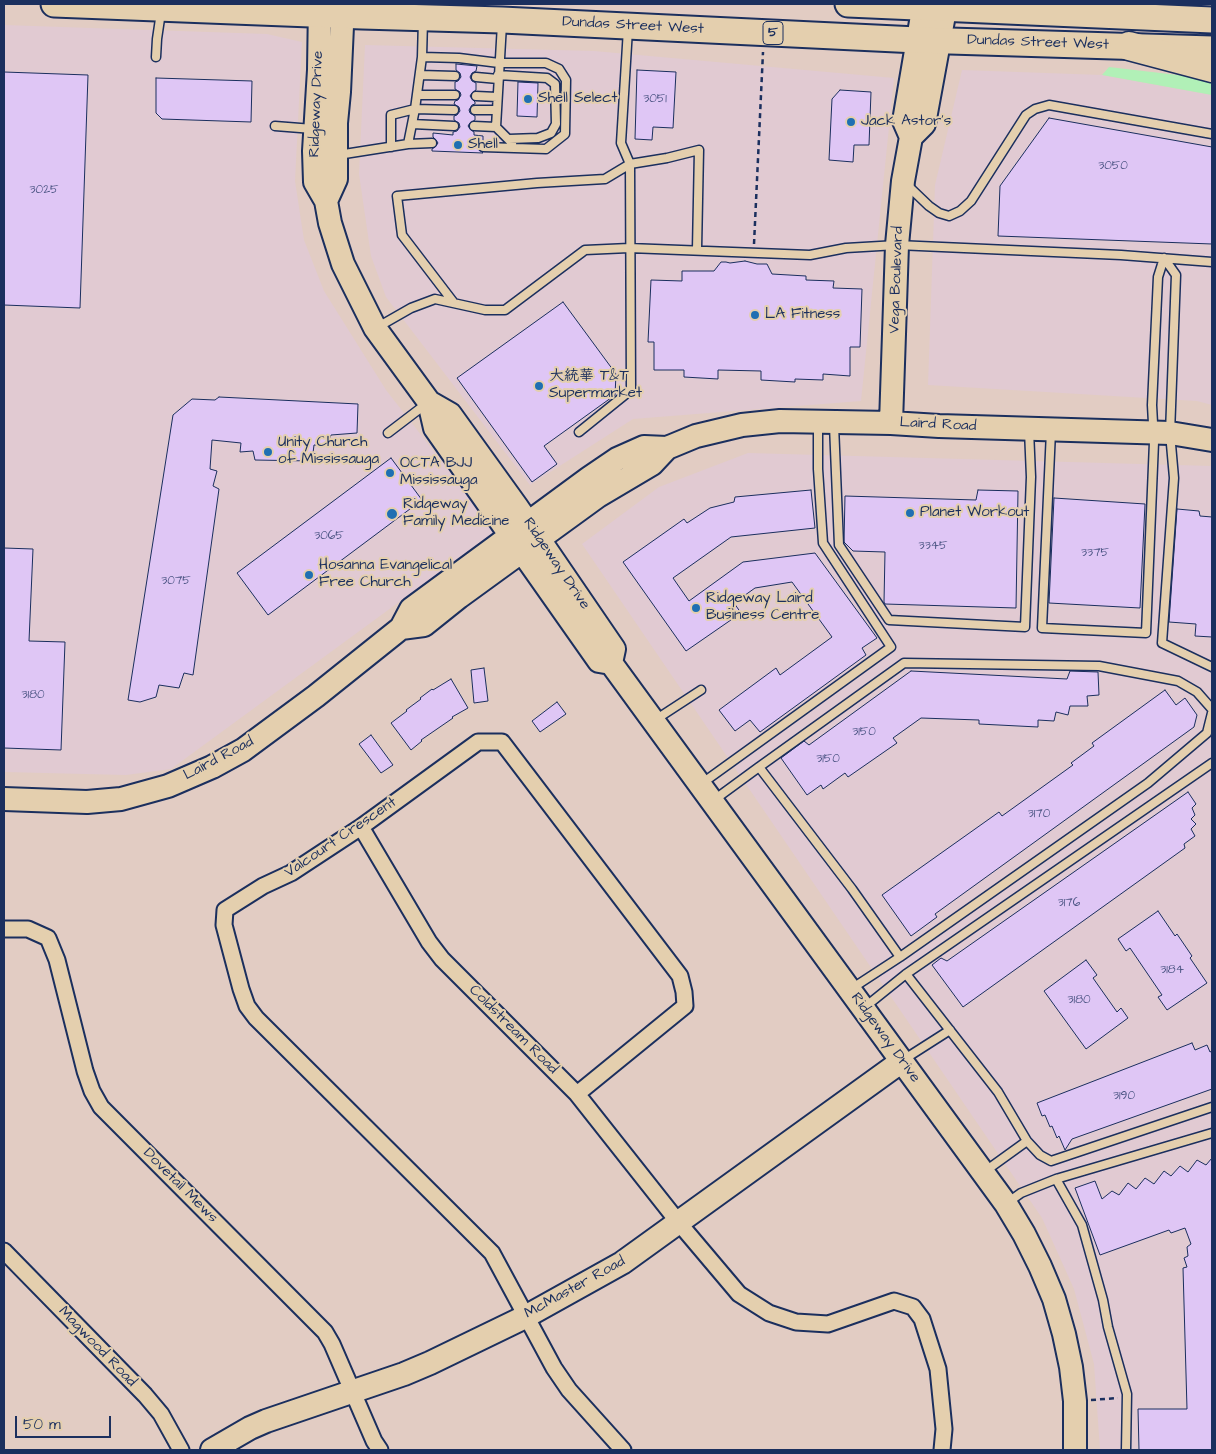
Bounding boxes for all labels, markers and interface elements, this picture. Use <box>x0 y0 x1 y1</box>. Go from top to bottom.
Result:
street label: Dundas Street West <box>562 13 704 39</box>
road number: 5 <box>763 22 783 44</box>
street label: Dundas Street West <box>967 32 1109 54</box>
street label: Ridgeway Drive <box>306 50 328 158</box>
place label: Shell Select <box>538 90 618 108</box>
house number: 3051 <box>643 92 667 106</box>
marker: Shell Select <box>522 93 534 105</box>
place label: Jack Astor's <box>861 113 951 131</box>
marker: Jack Astor's <box>845 116 857 128</box>
place label: Shell <box>468 136 498 154</box>
marker: Shell <box>452 139 464 151</box>
house number: 3050 <box>1098 159 1128 173</box>
house number: 3025 <box>29 183 59 197</box>
street label: Vega Boulevard <box>886 226 908 334</box>
place label: LA Fitness <box>765 306 840 324</box>
marker: LA Fitness <box>749 309 761 321</box>
place label: 大統華 T&T Supermarket <box>549 368 642 403</box>
marker: 大統華 T&T Supermarket <box>533 380 545 392</box>
street label: Laird Road <box>899 414 977 436</box>
place label: Unity Church of Mississauga <box>278 434 379 469</box>
marker: Unity Church of Mississauga <box>262 446 274 458</box>
place label: OCTA BJJ Mississauga <box>400 455 478 490</box>
marker: OCTA BJJ Mississauga <box>384 467 396 479</box>
place label: Ridgeway Family Medicine <box>403 496 509 531</box>
place label: Planet Workout <box>920 504 1029 522</box>
marker: Ridgeway Family Medicine <box>385 507 399 521</box>
marker: Planet Workout <box>904 507 916 519</box>
street label: Ridgeway Drive <box>519 515 593 613</box>
house number: 3065 <box>314 529 344 543</box>
house number: 3345 <box>919 539 947 553</box>
house number: 3375 <box>1081 546 1109 560</box>
place label: Hosanna Evangelical Free Church <box>319 557 452 592</box>
marker: Hosanna Evangelical Free Church <box>303 569 315 581</box>
house number: 3075 <box>161 574 191 588</box>
place label: Ridgeway Laird Business Centre <box>706 590 819 625</box>
marker: Ridgeway Laird Business Centre <box>690 602 702 614</box>
house number: 3180 <box>22 688 44 702</box>
house number: 3150 <box>852 725 876 739</box>
street label: Laird Road <box>181 733 257 785</box>
house number: 3150 <box>816 752 840 766</box>
street label: Valcourt Crescent <box>282 794 400 882</box>
house number: 3170 <box>1028 807 1050 821</box>
house number: 3176 <box>1058 896 1080 910</box>
house number: 3184 <box>1160 963 1184 977</box>
street label: Coldstream Road <box>465 982 561 1078</box>
street label: Ridgeway Drive <box>846 990 924 1086</box>
house number: 3180 <box>1068 993 1090 1007</box>
house number: 3190 <box>1113 1089 1135 1103</box>
street label: Dovetail Mews <box>139 1145 221 1227</box>
street label: McMaster Road <box>521 1253 629 1323</box>
street label: Magwood Road <box>54 1303 140 1391</box>
scale bar <box>18 1406 114 1438</box>
text: 50 m <box>23 1414 61 1435</box>

